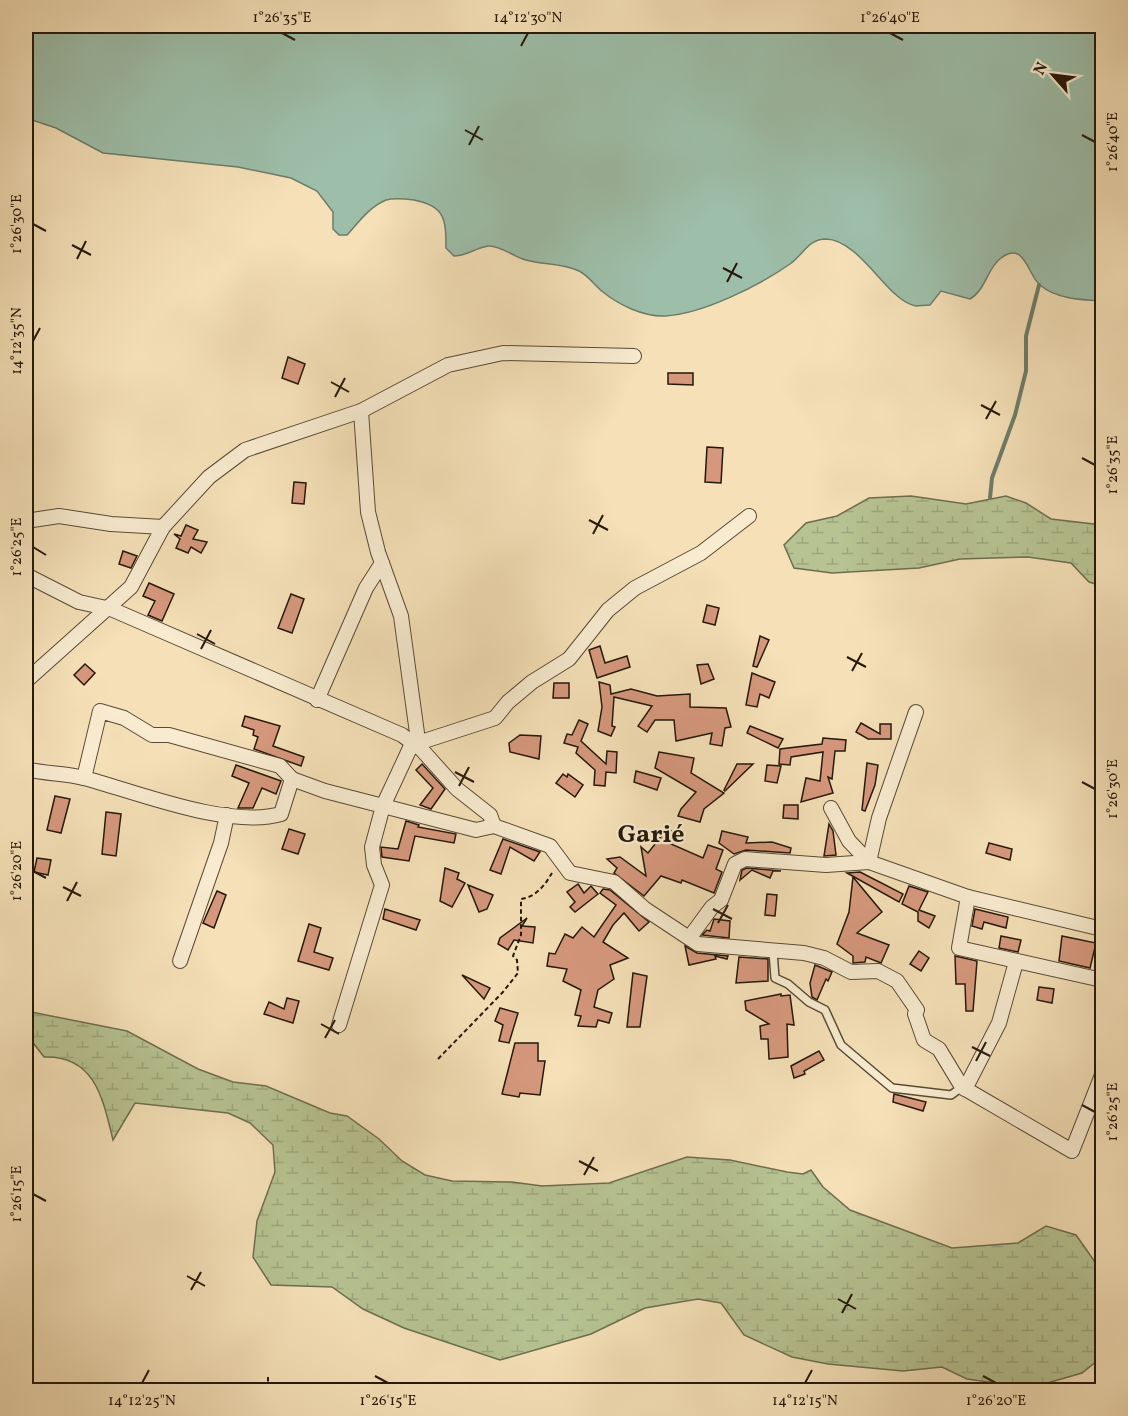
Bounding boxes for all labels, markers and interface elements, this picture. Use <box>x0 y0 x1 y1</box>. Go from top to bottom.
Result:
text: 1°26'35"E <box>253 8 311 29</box>
text: 14°12'30"N <box>494 8 562 29</box>
text: 1°26'40"E <box>860 8 920 29</box>
north arrow <box>1023 45 1083 105</box>
text: N <box>1029 58 1054 79</box>
text: 1°26'40"E <box>1103 112 1124 172</box>
text: 1°26'30"E <box>7 194 28 254</box>
text: 14°12'35"N <box>7 307 28 375</box>
text: 1°26'35"E <box>1103 436 1124 494</box>
text: 1°26'25"E <box>7 517 28 577</box>
text: 1°26'30"E <box>1103 759 1124 819</box>
district label: Garié <box>617 817 685 853</box>
text: 1°26'20"E <box>7 841 28 901</box>
text: 1°26'25"E <box>1103 1082 1124 1142</box>
text: 1°26'15"E <box>7 1165 28 1223</box>
text: 14°12'25"N <box>108 1391 176 1412</box>
text: 1°26'15"E <box>359 1391 417 1412</box>
text: 14°12'15"N <box>772 1391 838 1412</box>
text: 1°26'20"E <box>966 1391 1026 1412</box>

